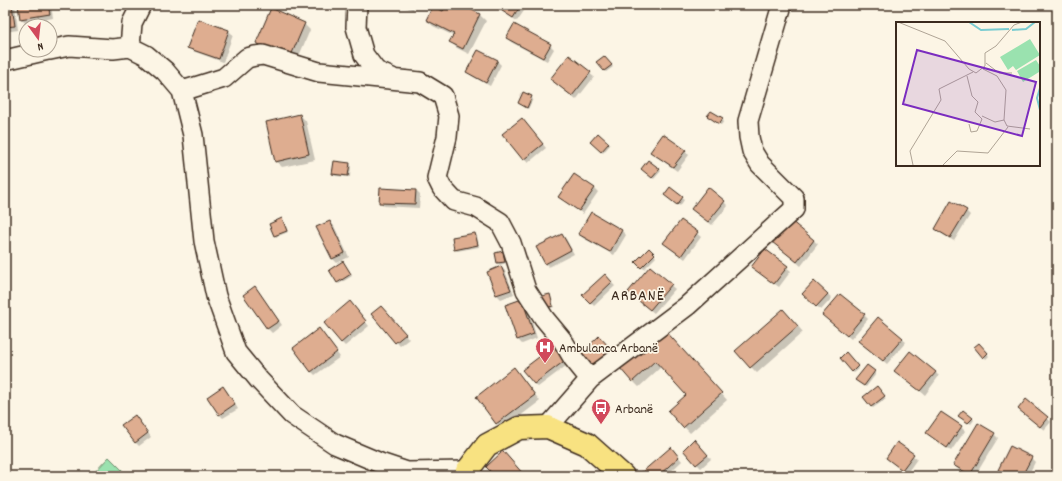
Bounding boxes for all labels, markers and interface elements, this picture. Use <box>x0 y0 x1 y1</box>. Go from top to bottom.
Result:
north arrow <box>18 18 58 58</box>
inset map <box>896 22 1040 166</box>
text: N <box>35 37 45 54</box>
district label: ARBANË <box>611 285 665 308</box>
hospital icon: Ambulanca Arbanë <box>534 336 556 364</box>
place label: Ambulanca Arbanë <box>559 339 658 359</box>
bus stop icon: Arbanë <box>590 397 612 425</box>
place label: Arbanë <box>615 400 653 420</box>

